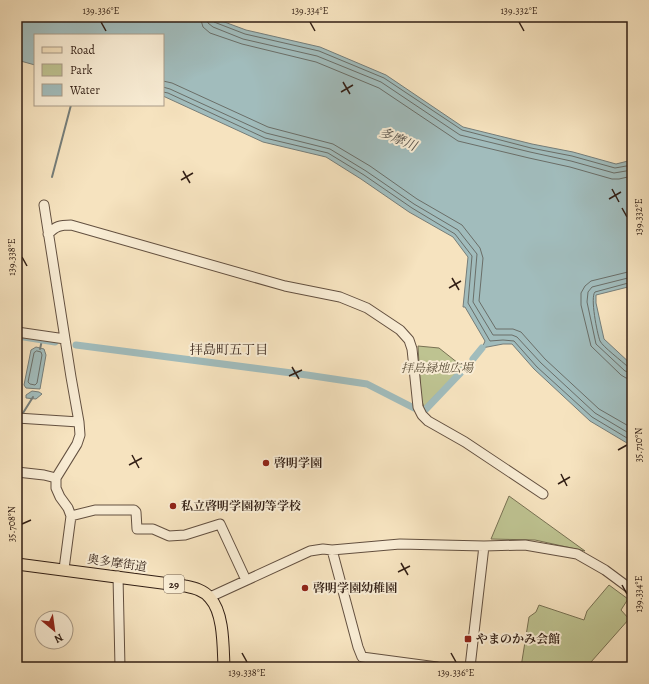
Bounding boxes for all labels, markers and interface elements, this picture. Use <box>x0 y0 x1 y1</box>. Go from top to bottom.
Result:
text: 139.336°E <box>82 4 120 17</box>
text: 139.334°E <box>292 4 329 17</box>
text: 139.332°E <box>500 4 538 17</box>
legend <box>34 34 164 106</box>
text: Road <box>70 42 96 58</box>
text: Park <box>70 62 93 78</box>
text: Water <box>69 82 100 98</box>
water label: 多摩川 <box>377 124 421 155</box>
text: 139.332°E <box>632 198 645 236</box>
text: 139.338°E <box>5 238 18 276</box>
district label: 拝島町五丁目 <box>190 341 268 358</box>
park label: 拝島緑地広場 <box>401 360 474 376</box>
text: 35.710°N <box>632 428 645 462</box>
place label: 啓明学園 <box>274 455 322 471</box>
marker: 啓明学園 <box>261 458 271 468</box>
place label: 私立啓明学園初等学校 <box>181 498 301 514</box>
marker: 私立啓明学園初等学校 <box>168 501 178 511</box>
text: 35.708°N <box>5 506 18 542</box>
street label: 奥多摩街道 <box>86 551 148 575</box>
road number: 29 <box>164 575 184 593</box>
text: 139.334°E <box>632 575 645 612</box>
place label: 啓明学園幼稚園 <box>313 580 397 596</box>
marker: 啓明学園幼稚園 <box>300 583 310 593</box>
north arrow <box>34 610 74 650</box>
text: N <box>51 630 66 647</box>
place label: やまのかみ会館 <box>476 631 560 647</box>
marker: やまのかみ会館 <box>463 634 473 644</box>
text: 139.338°E <box>228 666 266 679</box>
text: 139.336°E <box>437 666 475 679</box>

